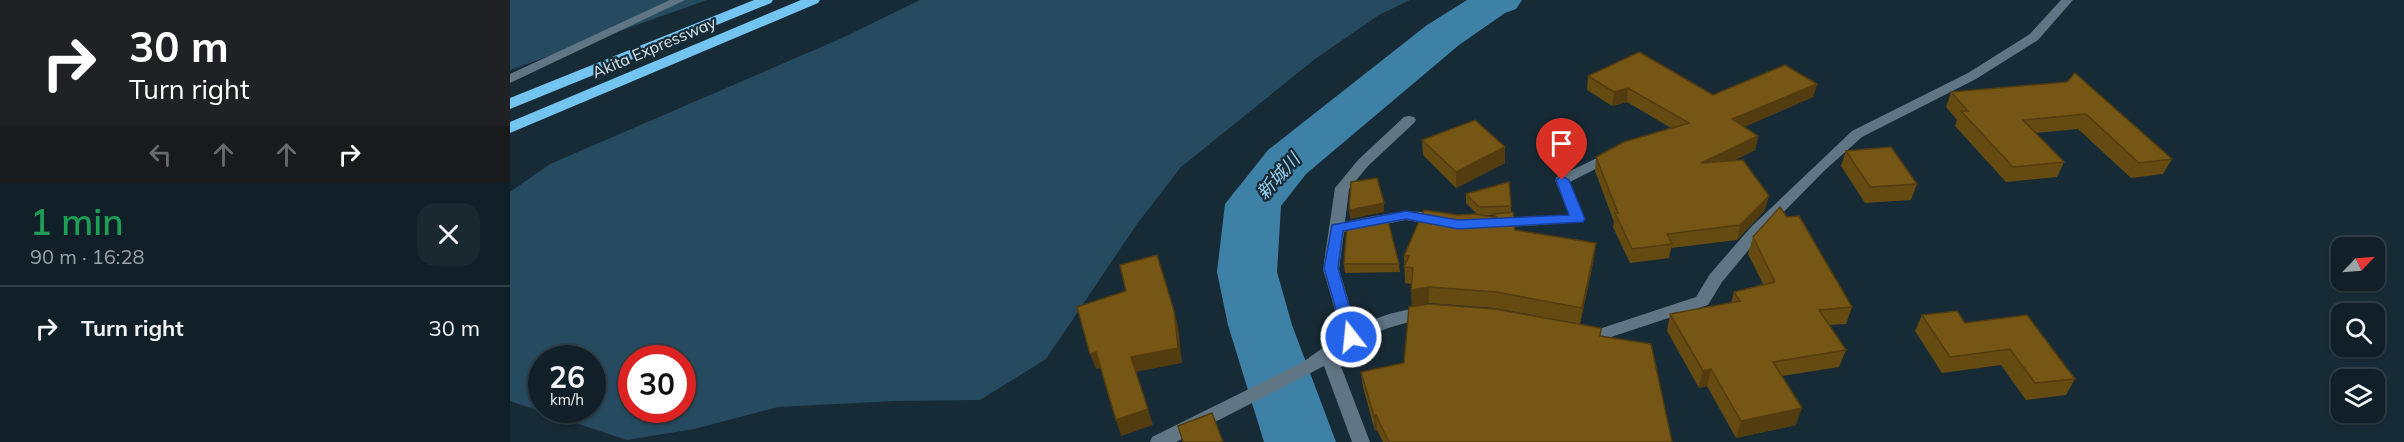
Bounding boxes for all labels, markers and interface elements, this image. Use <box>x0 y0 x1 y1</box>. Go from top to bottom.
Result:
street label: Akita Expressway <box>589 12 719 82</box>
text: 30 m <box>129 20 229 73</box>
icon: right <box>30 24 108 102</box>
text: Turn right <box>129 72 249 106</box>
pin <box>1536 118 1587 180</box>
icon: arrive <box>1545 127 1578 160</box>
icon: left <box>144 138 177 171</box>
icon: ahead <box>207 138 240 171</box>
icon: ahead <box>270 138 303 171</box>
icon: right <box>333 138 366 171</box>
water label: 新城川 <box>1251 147 1306 204</box>
text: 1 min <box>30 199 124 244</box>
button: close <box>417 203 480 266</box>
north arrow <box>2331 237 2385 291</box>
map controls <box>2331 237 2385 423</box>
text: 90 m · 16:28 <box>30 244 144 269</box>
button: search <box>2331 303 2385 357</box>
position arrow <box>1319 305 1383 369</box>
icon: right <box>30 312 63 345</box>
text: Turn right <box>81 314 184 342</box>
text: 30 m <box>429 314 480 342</box>
speed limit sign: 30 <box>618 345 696 423</box>
text: 26 <box>549 358 585 396</box>
button: layers <box>2331 369 2385 423</box>
text: km/h <box>550 390 584 409</box>

